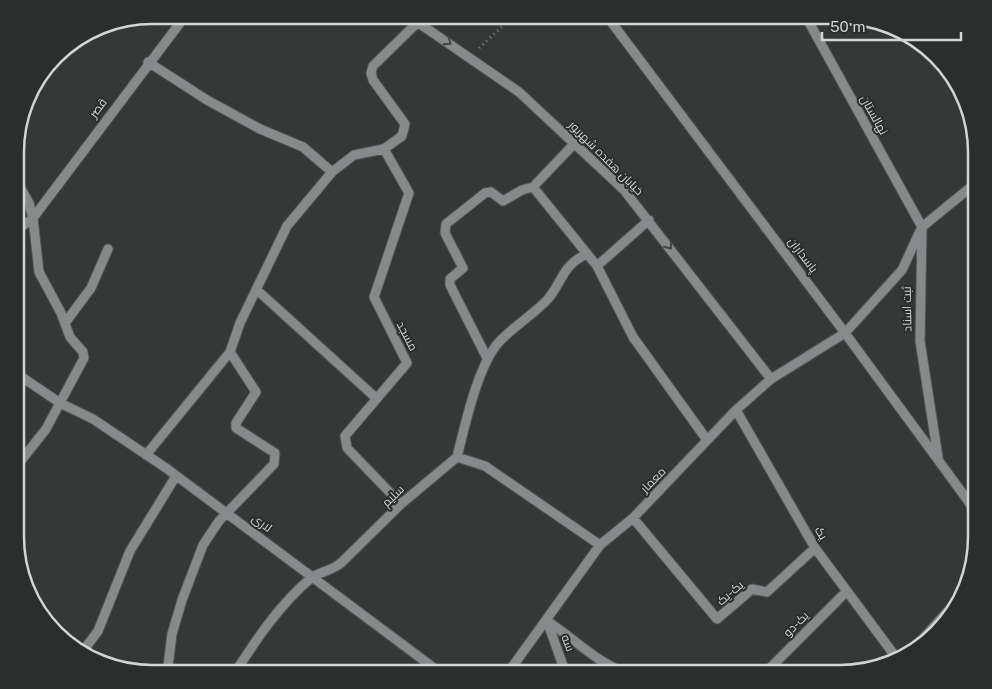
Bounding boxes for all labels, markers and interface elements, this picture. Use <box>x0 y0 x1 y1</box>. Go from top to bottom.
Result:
scale bar <box>822 10 961 42</box>
text: 50 m <box>830 18 865 35</box>
one-way arrow <box>442 36 451 45</box>
street label: نهالستان <box>857 93 891 137</box>
street label: قصر <box>86 96 110 121</box>
street label: خیابان هفده شهریور <box>565 117 646 198</box>
street label: پاسداران <box>784 235 821 277</box>
one-way arrow <box>663 240 671 249</box>
street label: ثبت اسناد <box>900 285 914 332</box>
street label: مسجد <box>394 319 420 353</box>
street label: معمار <box>637 464 669 496</box>
street label: سلیم <box>379 482 408 510</box>
street label: لاری <box>249 511 275 535</box>
street label: یک <box>812 524 831 543</box>
street label: یک-یک <box>714 577 747 608</box>
street label: یک-دو <box>780 608 812 640</box>
street label: سه <box>559 633 577 653</box>

